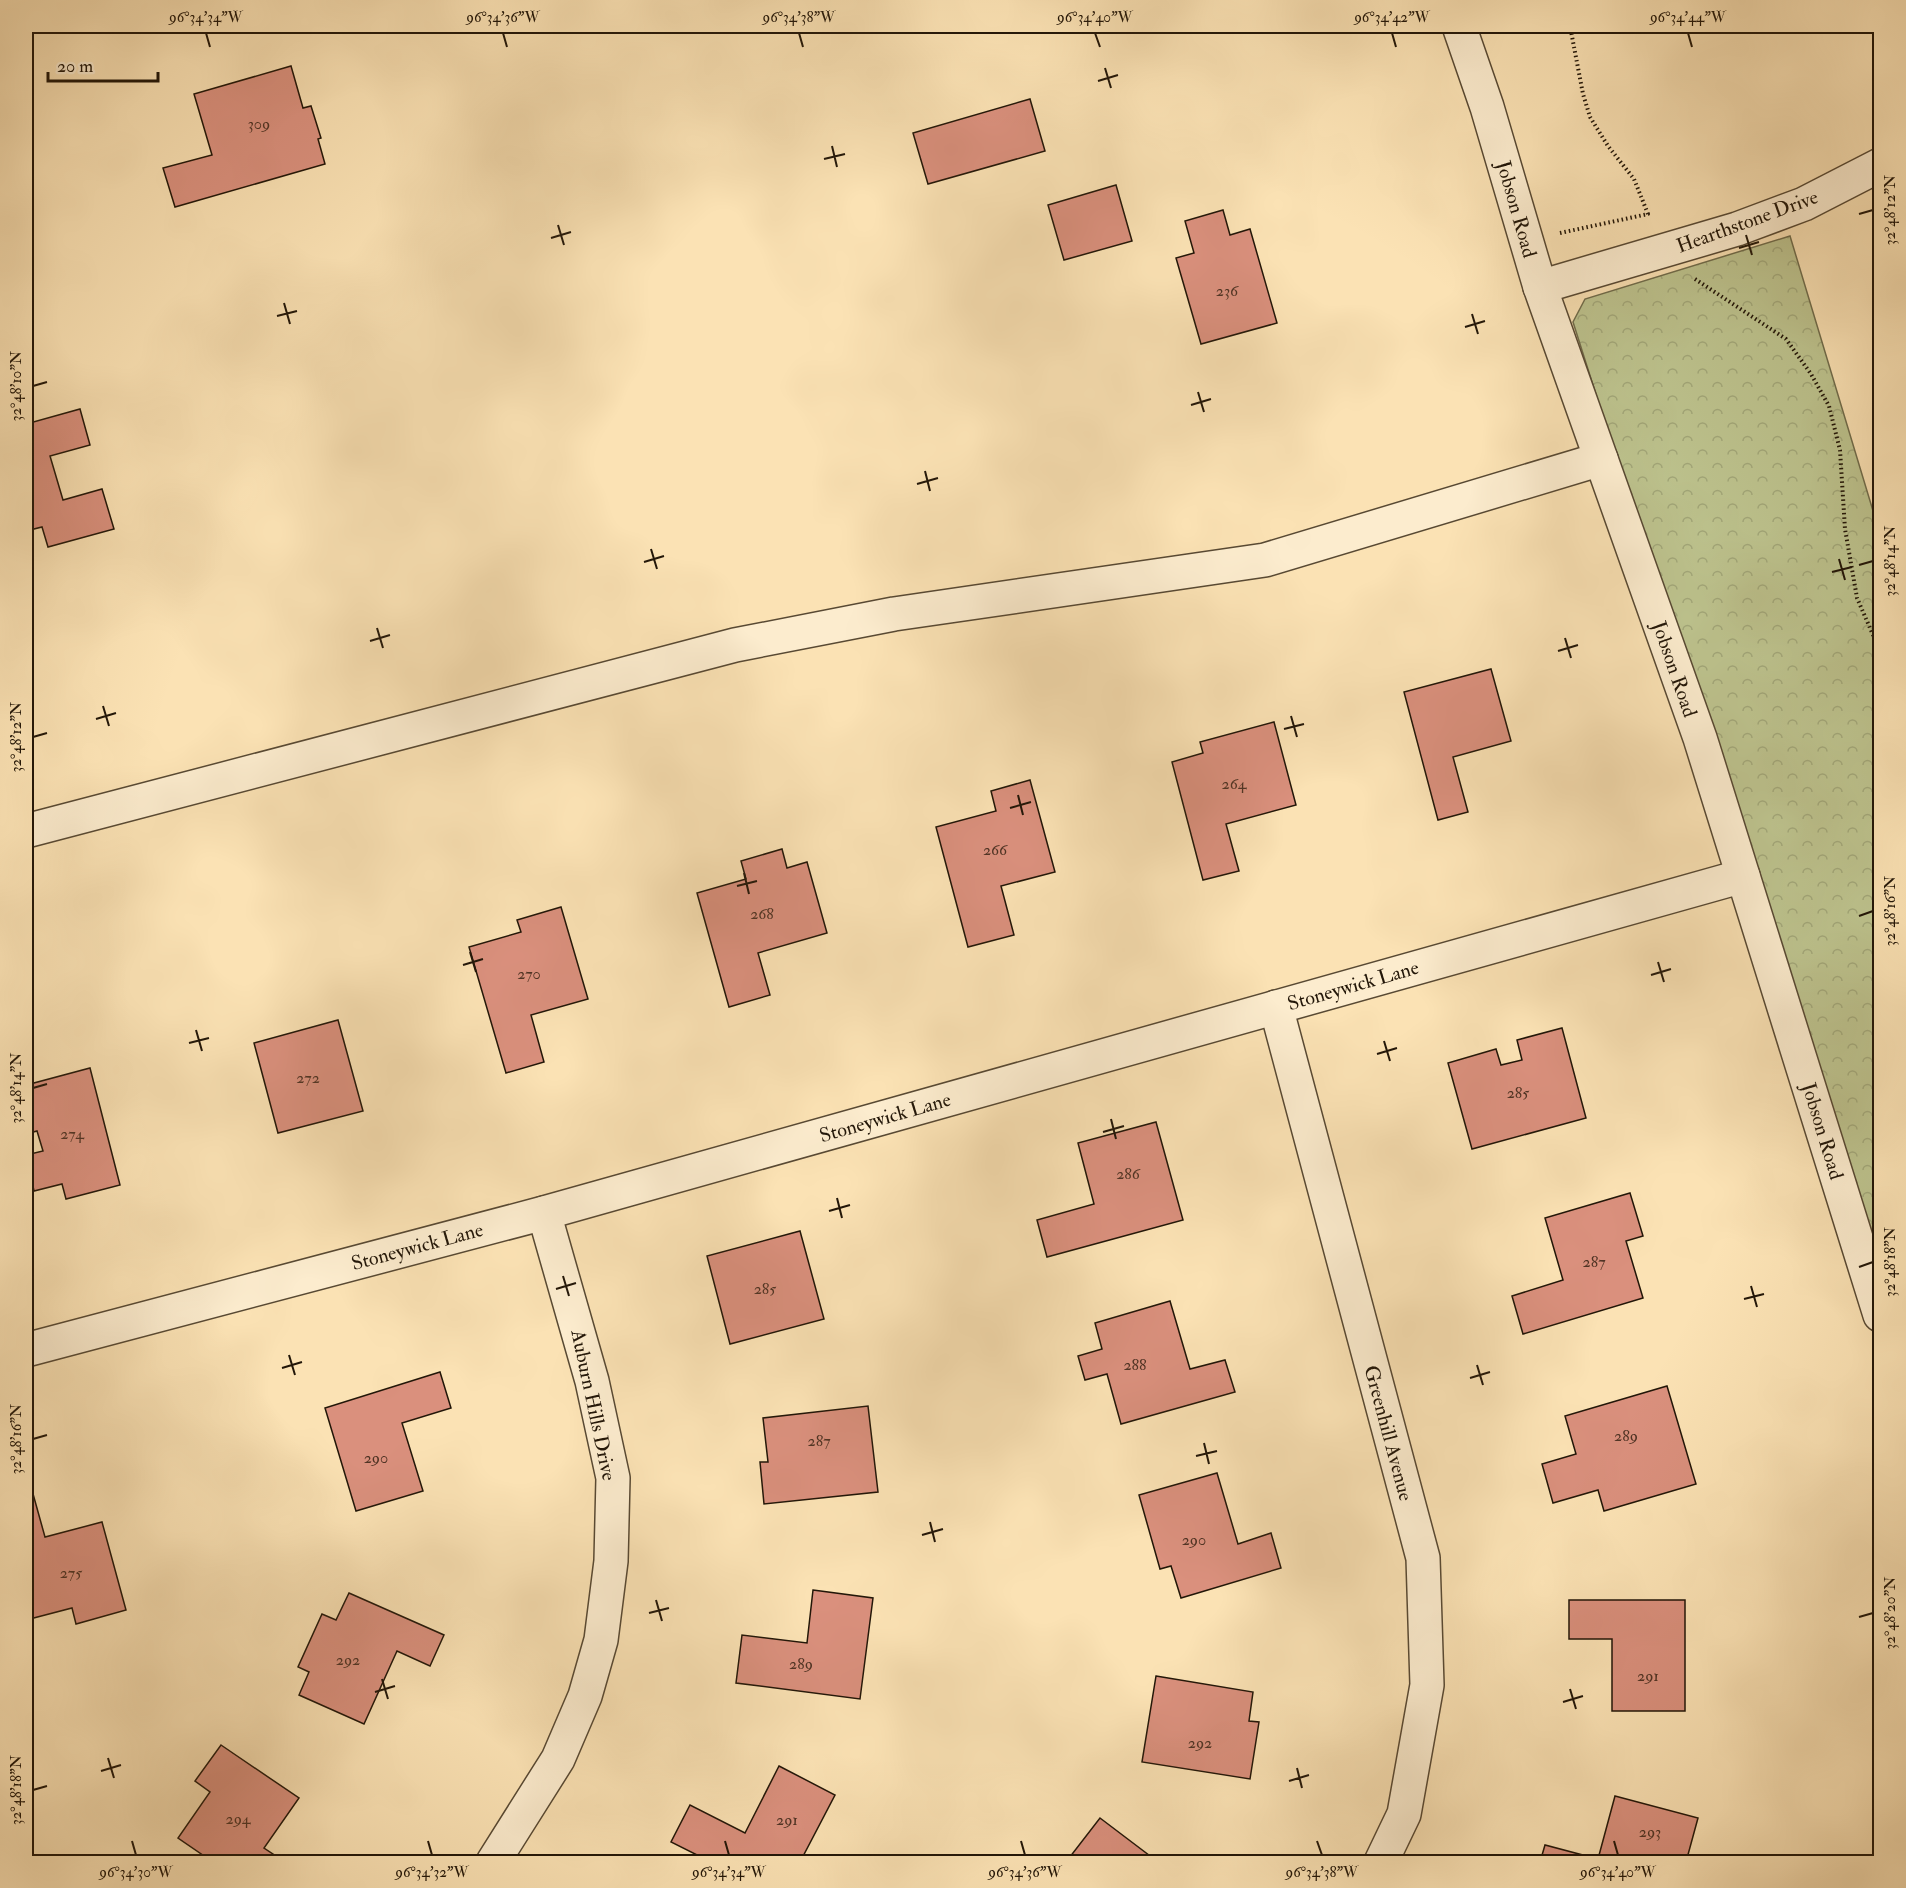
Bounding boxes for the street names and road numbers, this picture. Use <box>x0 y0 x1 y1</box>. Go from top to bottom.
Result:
street label: Jobson Road <box>1490 157 1542 261</box>
street label: Hearthstone Drive <box>1673 184 1821 259</box>
street label: Jobson Road <box>1646 617 1703 721</box>
street label: Stoneywick Lane <box>1285 955 1422 1016</box>
street label: Jobson Road <box>1796 1079 1849 1183</box>
street label: Stoneywick Lane <box>817 1087 954 1148</box>
street label: Stoneywick Lane <box>348 1217 486 1276</box>
street label: Auburn Hills Drive <box>565 1326 622 1483</box>
street label: Greenhill Avenue <box>1358 1363 1419 1504</box>

